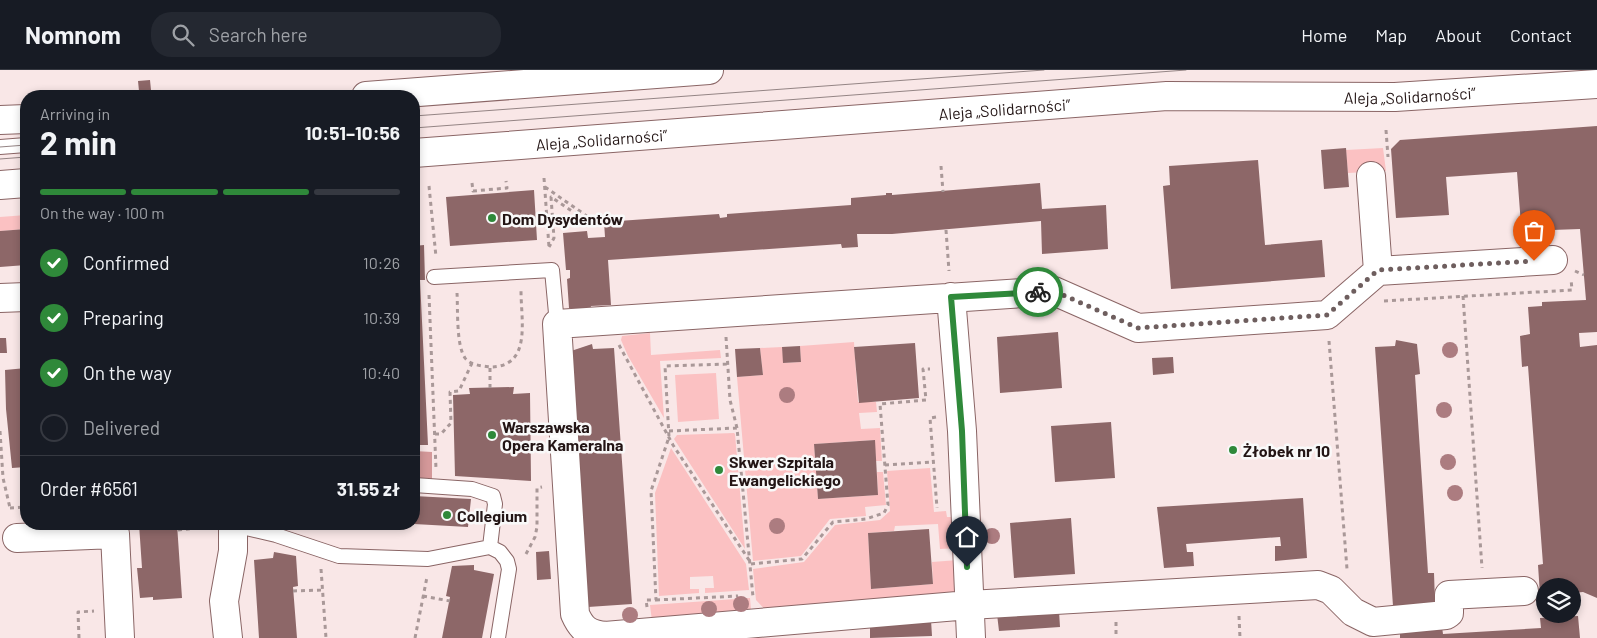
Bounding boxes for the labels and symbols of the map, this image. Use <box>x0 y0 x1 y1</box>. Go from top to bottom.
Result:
street label: Aleja „Solidarności” <box>1344 82 1477 106</box>
street label: Aleja „Solidarności” <box>938 94 1072 123</box>
street label: Aleja „Solidarności” <box>535 124 669 153</box>
place label: Dom Dysydentów <box>502 209 624 228</box>
pin <box>1513 210 1555 261</box>
marker: Dom Dysydentów <box>486 212 498 224</box>
courier <box>1013 267 1063 317</box>
place label: Warszawska Opera Kameralna <box>502 417 624 454</box>
marker: Warszawska Opera Kameralna <box>486 429 498 441</box>
place label: Żłobek nr 10 <box>1243 441 1330 460</box>
marker: Żłobek nr 10 <box>1227 444 1239 456</box>
place label: Skwer Szpitala Ewangelickiego <box>729 452 841 489</box>
marker: Skwer Szpitala Ewangelickiego <box>713 464 725 476</box>
place label: Collegium <box>457 506 527 525</box>
marker: Collegium <box>441 509 453 521</box>
pin <box>946 516 988 567</box>

